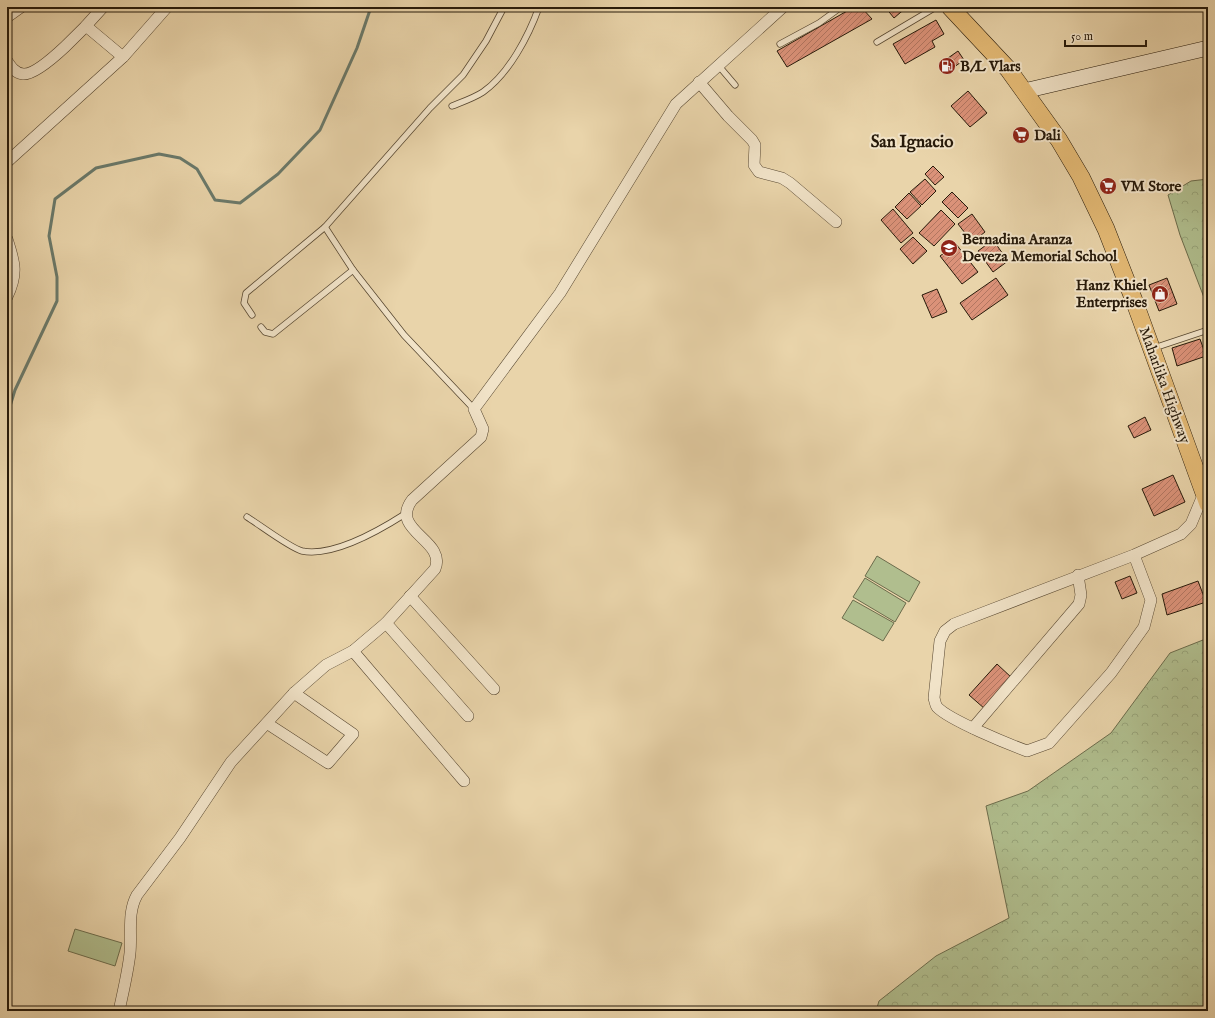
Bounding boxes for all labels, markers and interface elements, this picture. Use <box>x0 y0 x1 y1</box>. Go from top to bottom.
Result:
scale bar <box>1065 22 1146 48</box>
text: 50 m <box>1071 29 1093 44</box>
fuel station icon: B/L Vlars <box>937 56 957 76</box>
place label: B/L Vlars <box>960 57 1021 76</box>
supermarket icon: Dali <box>1011 125 1031 145</box>
place label: Dali <box>1034 126 1061 145</box>
district label: San Ignacio <box>871 132 953 153</box>
supermarket icon: VM Store <box>1098 176 1118 196</box>
place label: VM Store <box>1120 177 1182 196</box>
place label: Bernadina Aranza Deveza Memorial School <box>962 230 1118 266</box>
school or university icon: Bernadina Aranza Deveza Memorial School <box>939 238 959 258</box>
place label: Hanz Khiel Enterprises <box>1076 276 1148 312</box>
shop icon: Hanz Khiel Enterprises <box>1150 284 1170 304</box>
street label: Maharlika Highway <box>1135 324 1195 447</box>

